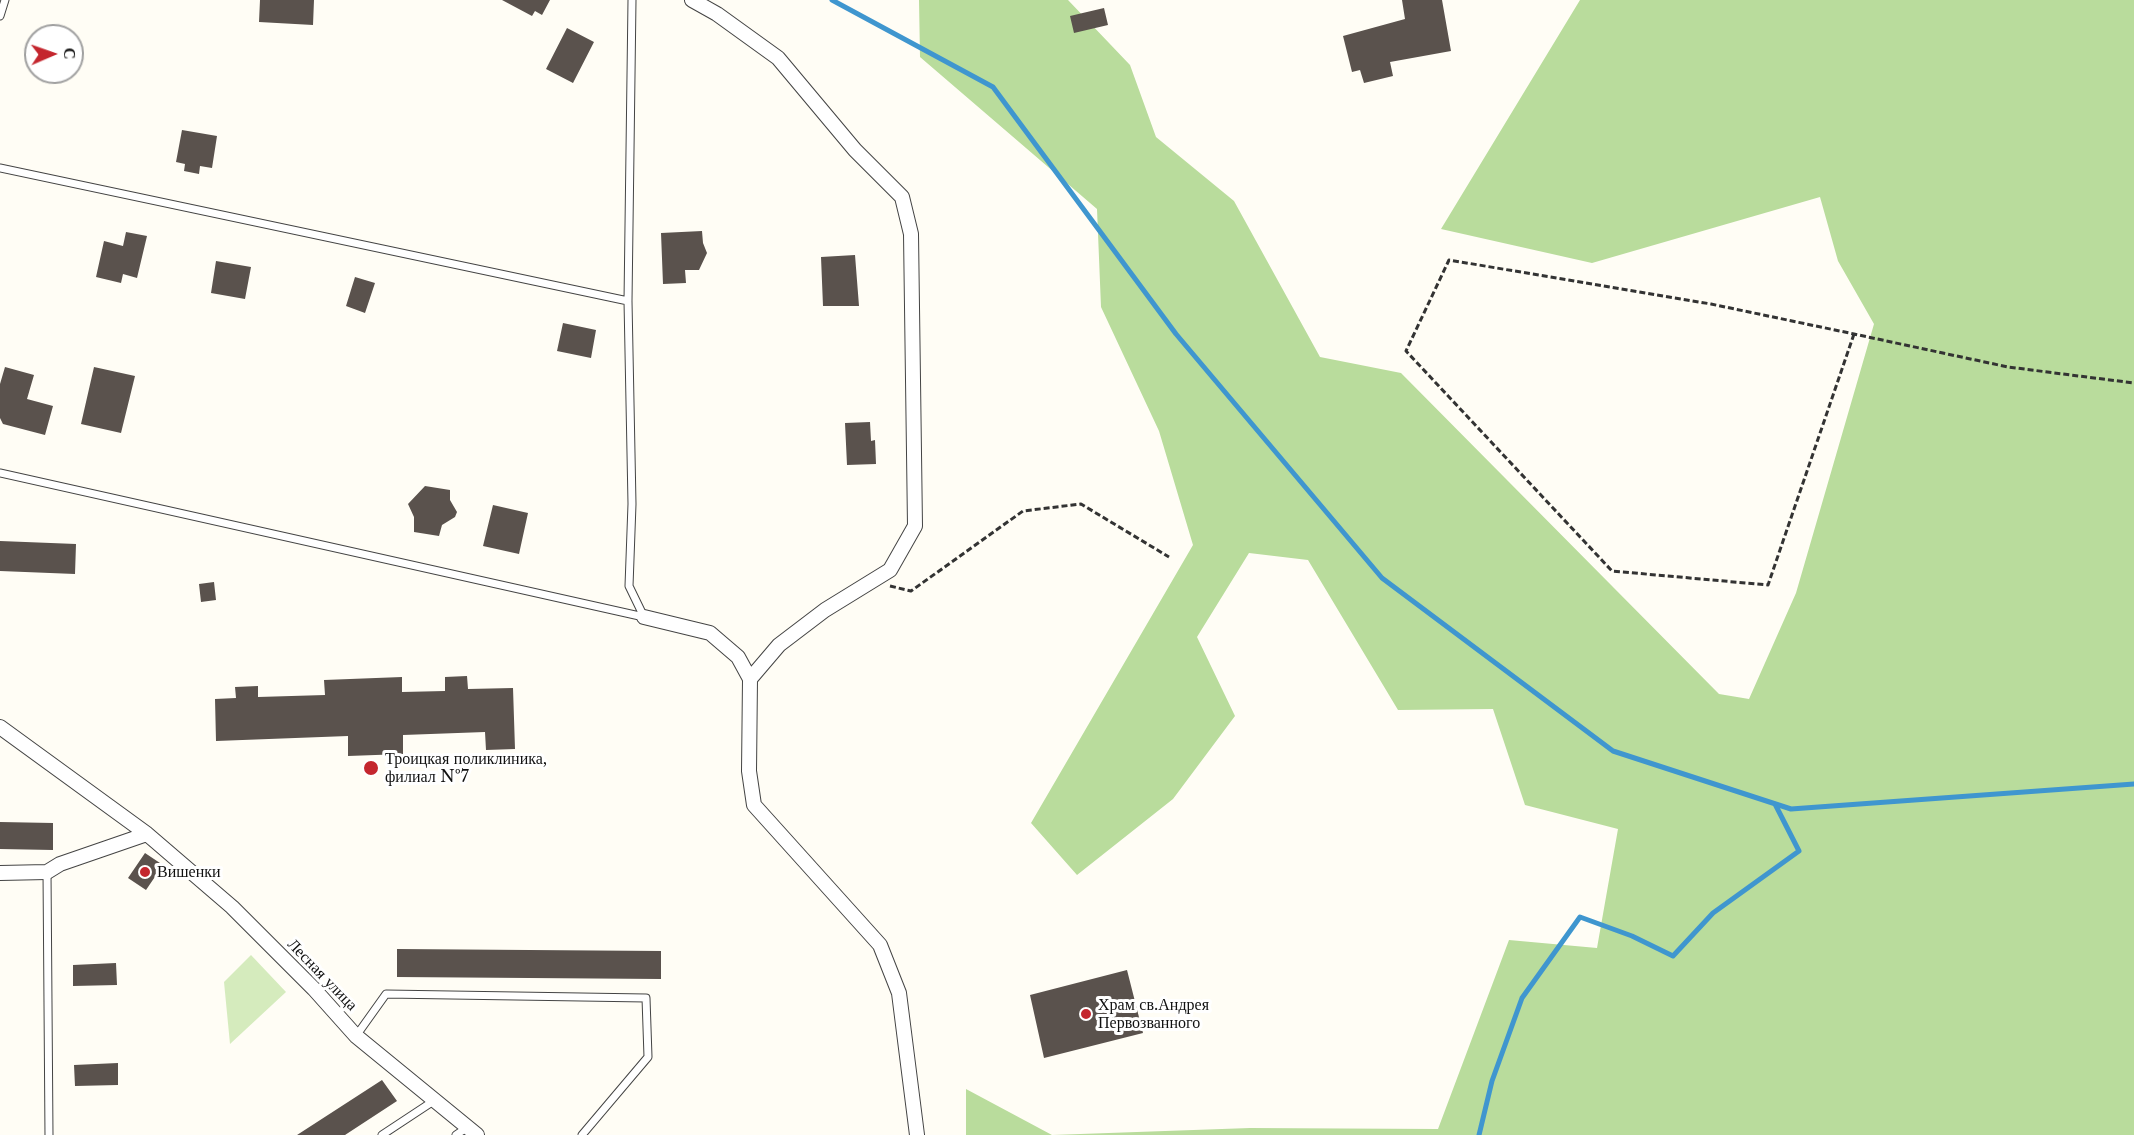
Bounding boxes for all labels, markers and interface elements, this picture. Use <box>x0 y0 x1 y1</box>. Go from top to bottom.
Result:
north arrow <box>24 24 84 84</box>
text: С <box>60 47 80 60</box>
place label: Троицкая поликлиника, филиал №7 <box>385 749 547 787</box>
marker: Троицкая поликлиника, филиал №7 <box>362 759 380 777</box>
place label: Вишенки <box>157 862 221 882</box>
marker: Вишенки <box>138 865 152 879</box>
street label: Лесная улица <box>283 935 361 1015</box>
place label: Храм св.Андрея Первозванного <box>1098 995 1209 1033</box>
marker: Храм св.Андрея Первозванного <box>1079 1007 1093 1021</box>

